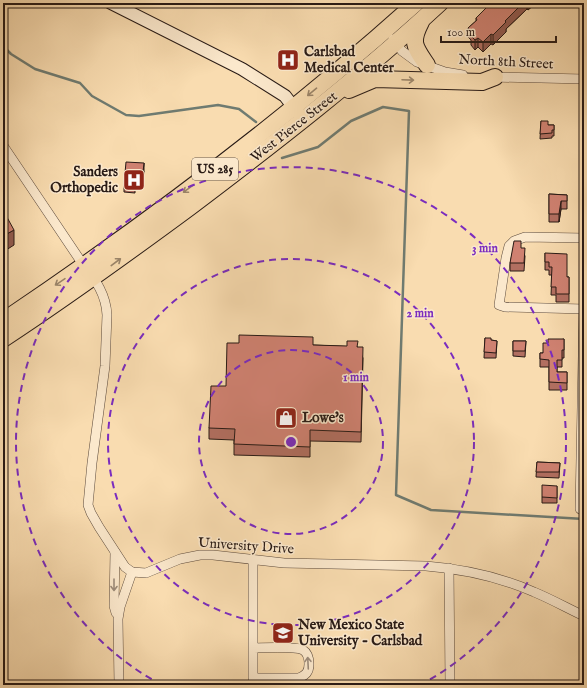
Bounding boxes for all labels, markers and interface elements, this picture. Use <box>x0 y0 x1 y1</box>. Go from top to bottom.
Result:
scale bar <box>441 18 556 44</box>
text: 100 m <box>447 25 475 40</box>
place label: Carlsbad Medical Center <box>304 43 395 77</box>
hospital icon: Carlsbad Medical Center <box>275 47 301 73</box>
street label: North 8th Street <box>458 51 554 73</box>
one-way arrow <box>401 76 414 84</box>
street label: West Pierce Street <box>247 87 341 167</box>
one-way arrow <box>307 88 318 97</box>
road number: US 285 <box>192 158 238 180</box>
place label: Sanders Orthopedic <box>50 163 118 197</box>
hospital icon: Sanders Orthopedic <box>121 167 147 193</box>
one-way arrow <box>182 185 193 194</box>
text: 3 min <box>472 241 499 256</box>
one-way arrow <box>110 258 121 266</box>
one-way arrow <box>55 278 66 286</box>
text: 2 min <box>406 306 434 321</box>
text: 1 min <box>343 370 370 385</box>
shop icon: Lowe's <box>273 405 299 431</box>
place label: Lowe's <box>302 409 344 427</box>
centre of rings <box>284 435 298 449</box>
street label: University Drive <box>197 534 295 558</box>
one-way arrow <box>111 578 118 591</box>
place label: New Mexico State University - Carlsbad <box>297 616 423 650</box>
school or university icon: New Mexico State University - Carlsbad <box>270 620 296 646</box>
one-way arrow <box>304 656 312 669</box>

